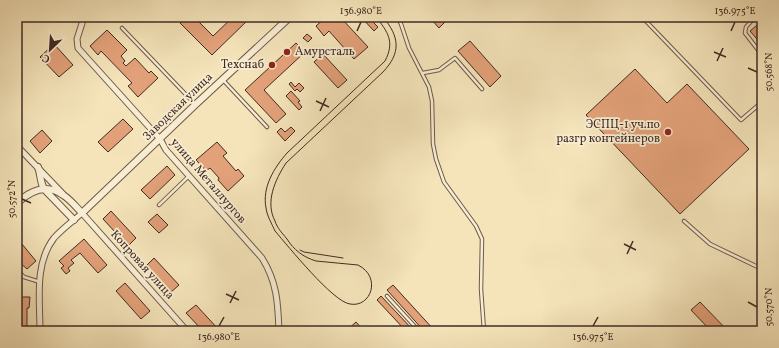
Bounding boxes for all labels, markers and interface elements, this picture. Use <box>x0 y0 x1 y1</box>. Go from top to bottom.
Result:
text: 136.980°E <box>340 4 382 18</box>
text: 136.975°E <box>714 4 756 18</box>
north arrow <box>30 30 70 70</box>
place label: Амурсталь <box>295 44 355 60</box>
marker: Амурсталь <box>282 47 292 57</box>
text: С <box>40 49 53 66</box>
text: 50.568°N <box>762 52 776 91</box>
place label: Техснаб <box>221 57 264 73</box>
marker: Техснаб <box>267 60 277 70</box>
street label: Заводская улица <box>140 69 216 145</box>
place label: ЭСПЦ-1 уч.по разгр контейнеров <box>556 117 660 147</box>
marker: ЭСПЦ-1 уч.по разгр контейнеров <box>663 127 673 137</box>
street label: улица Металлургов <box>166 135 250 227</box>
text: 50.572°N <box>5 179 19 218</box>
street label: Копровая улица <box>107 227 177 303</box>
text: 50.570°N <box>762 287 776 327</box>
text: 136.980°E <box>198 330 240 344</box>
text: 136.975°E <box>572 330 614 344</box>

